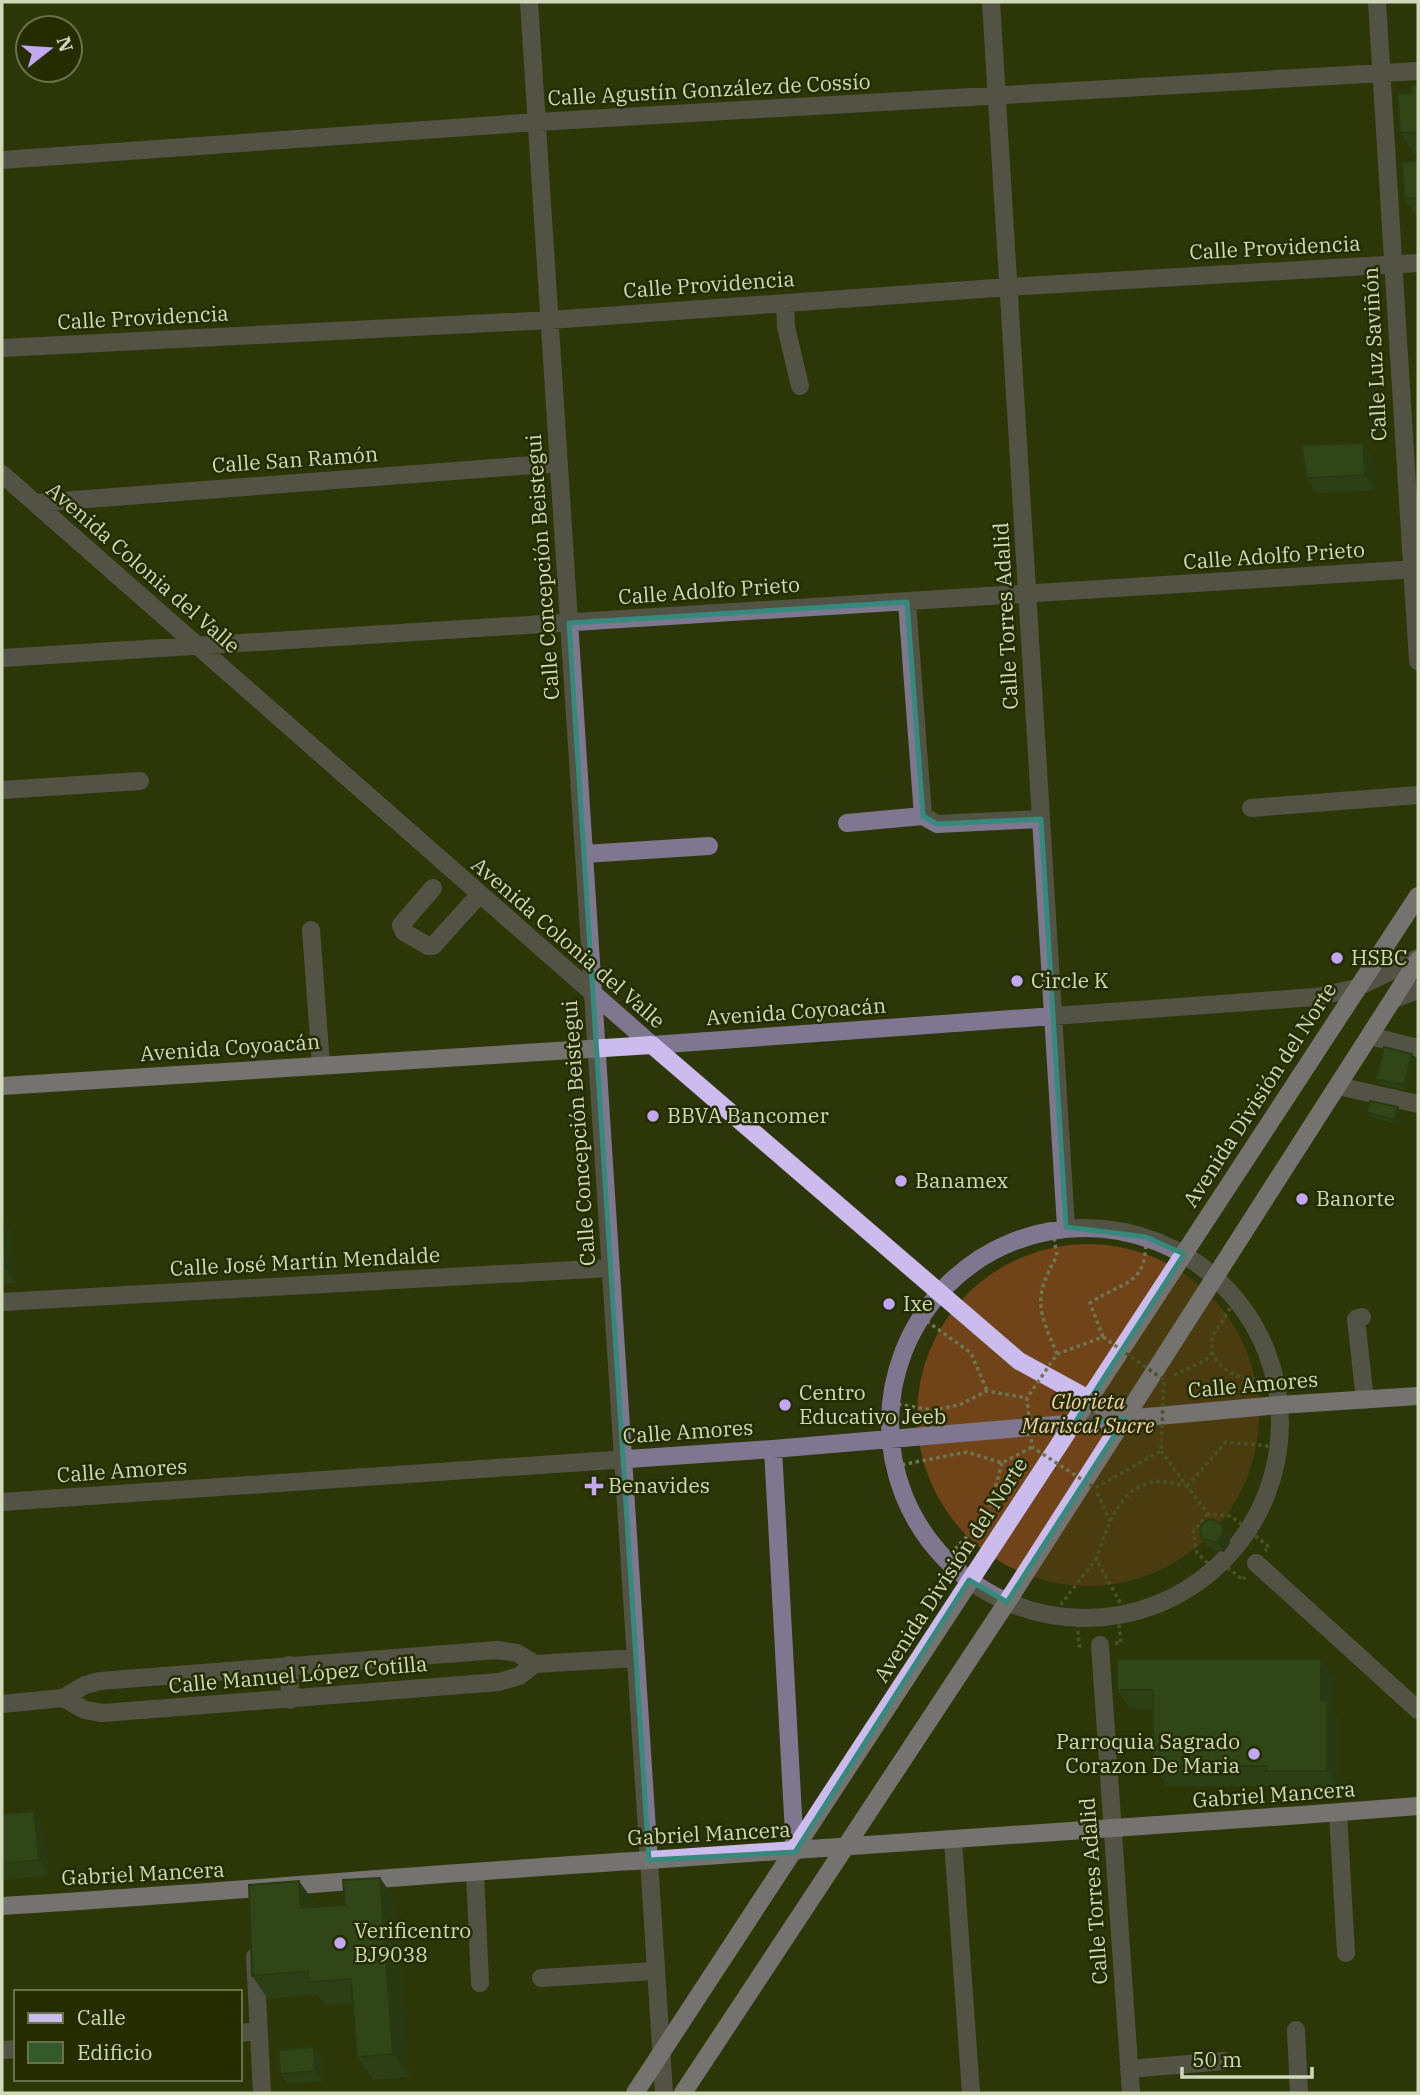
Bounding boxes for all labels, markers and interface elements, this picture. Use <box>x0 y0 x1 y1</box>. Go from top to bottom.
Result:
north arrow <box>14 14 84 84</box>
text: N <box>52 33 79 55</box>
street label: Calle Agustín González de Cossío <box>547 67 871 111</box>
street label: Calle Providencia <box>1189 229 1361 265</box>
street label: Calle Providencia <box>622 264 796 304</box>
street label: Calle Luz Saviñón <box>1355 266 1393 442</box>
street label: Calle Providencia <box>57 299 229 335</box>
street label: Calle Concepción Beistegui <box>519 433 565 701</box>
street label: Calle San Ramón <box>211 439 379 479</box>
street label: Avenida Colonia del Valle <box>41 475 246 659</box>
street label: Calle Torres Adalid <box>986 522 1024 710</box>
street label: Calle Adolfo Prieto <box>1182 535 1366 575</box>
street label: Calle Adolfo Prieto <box>617 570 801 610</box>
street label: Avenida Colonia del Valle <box>466 850 671 1034</box>
place label: HSBC <box>1351 943 1408 971</box>
marker: HSBC <box>1329 950 1345 966</box>
place label: Circle K <box>1031 966 1109 994</box>
marker: Circle K <box>1009 973 1025 989</box>
street label: Avenida División del Norte <box>1176 977 1343 1212</box>
street label: Avenida Coyoacán <box>705 991 887 1031</box>
street label: Calle Concepción Beistegui <box>555 999 601 1267</box>
street label: Avenida Coyoacán <box>139 1027 321 1067</box>
place label: BBVA Bancomer <box>667 1101 829 1129</box>
marker: BBVA Bancomer <box>645 1108 661 1124</box>
place label: Banamex <box>915 1166 1008 1194</box>
marker: Banamex <box>893 1173 909 1189</box>
place label: Banorte <box>1316 1184 1395 1212</box>
marker: Banorte <box>1294 1191 1310 1207</box>
street label: Calle José Martín Mendalde <box>169 1240 441 1282</box>
place label: Ixe <box>903 1289 933 1317</box>
marker: Ixe <box>881 1296 897 1312</box>
street label: Calle Amores <box>1187 1364 1319 1404</box>
place label: Centro Educativo Jeeb <box>799 1378 946 1430</box>
park label: Glorieta Mariscal Sucre <box>1021 1387 1155 1439</box>
marker: Centro Educativo Jeeb <box>777 1397 793 1413</box>
street label: Calle Amores <box>622 1412 754 1450</box>
street label: Calle Amores <box>56 1451 188 1489</box>
street label: Avenida División del Norte <box>867 1452 1034 1687</box>
place label: Benavides <box>608 1471 710 1499</box>
marker: Benavides <box>586 1478 602 1494</box>
street label: Calle Manuel López Cotilla <box>167 1649 428 1699</box>
place label: Parroquia Sagrado Corazon De Maria <box>1056 1727 1240 1779</box>
marker: Parroquia Sagrado Corazon De Maria <box>1246 1746 1262 1762</box>
street label: Gabriel Mancera <box>1191 1774 1356 1814</box>
street label: Calle Torres Adalid <box>1072 1796 1114 1986</box>
street label: Gabriel Mancera <box>627 1815 791 1851</box>
street label: Gabriel Mancera <box>61 1855 225 1891</box>
place label: Verificentro BJ9038 <box>354 1916 471 1968</box>
marker: Verificentro BJ9038 <box>332 1935 348 1951</box>
legend <box>14 1990 242 2081</box>
text: Calle <box>77 2003 126 2031</box>
scale bar <box>1182 2036 1312 2080</box>
text: Edificio <box>77 2038 152 2066</box>
text: 50 m <box>1192 2045 1242 2073</box>

